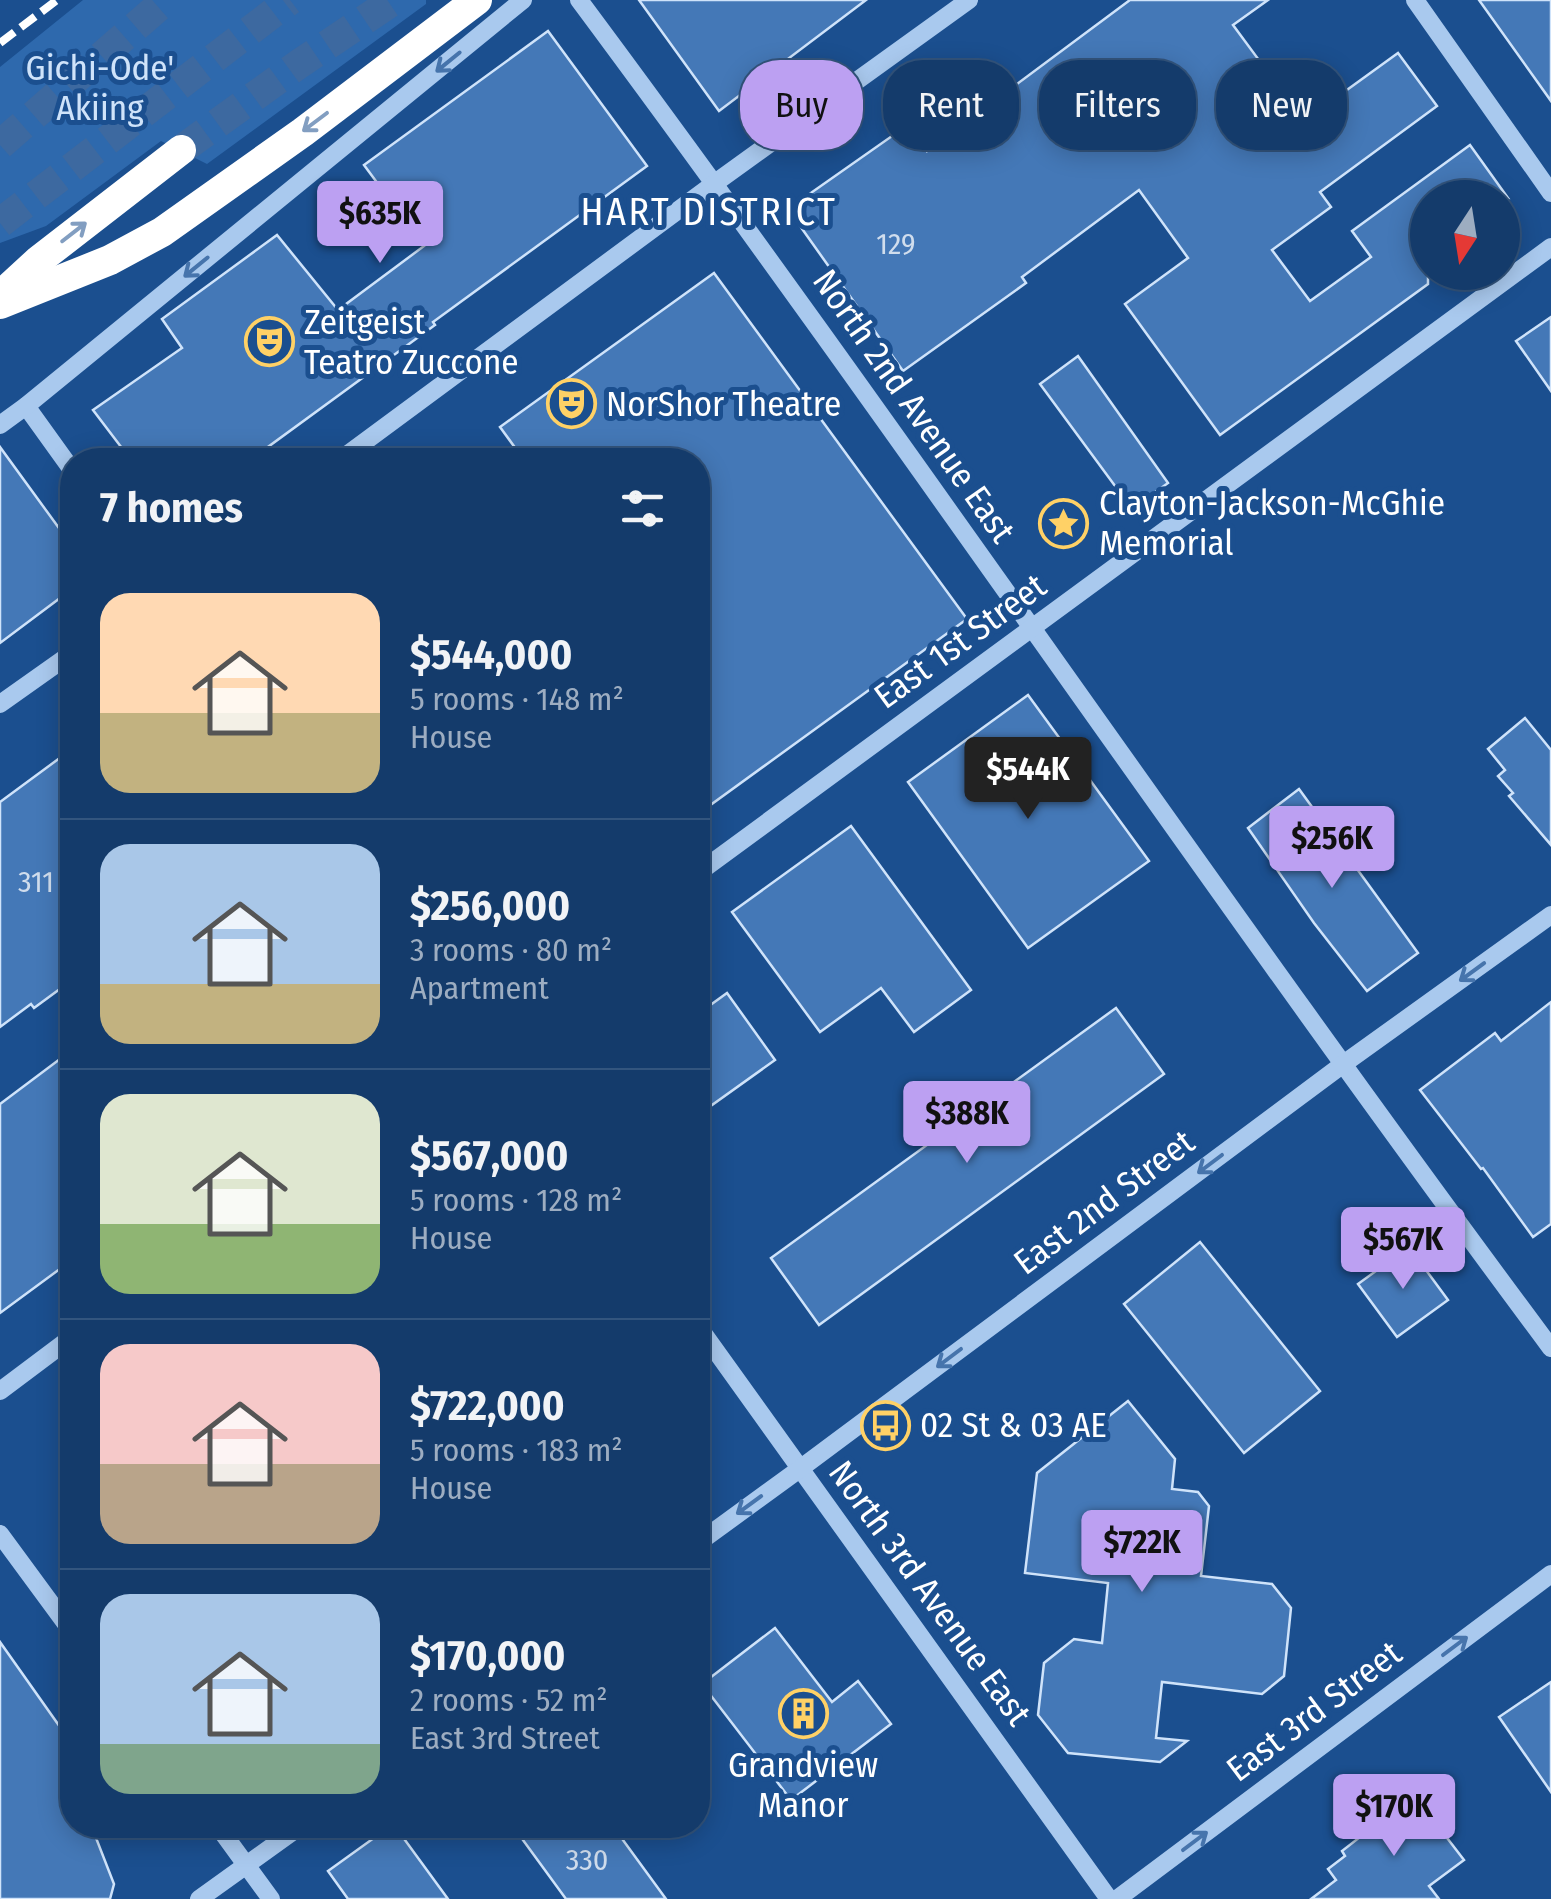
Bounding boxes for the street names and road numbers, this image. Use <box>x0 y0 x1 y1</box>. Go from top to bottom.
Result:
street label: North 2nd Avenue East <box>804 261 1024 551</box>
street label: East 1st Street <box>866 564 1054 717</box>
street label: East 2nd Street <box>1006 1120 1203 1283</box>
street label: North 3rd Avenue East <box>820 1453 1040 1734</box>
street label: East 3rd Street <box>1218 1631 1410 1790</box>

